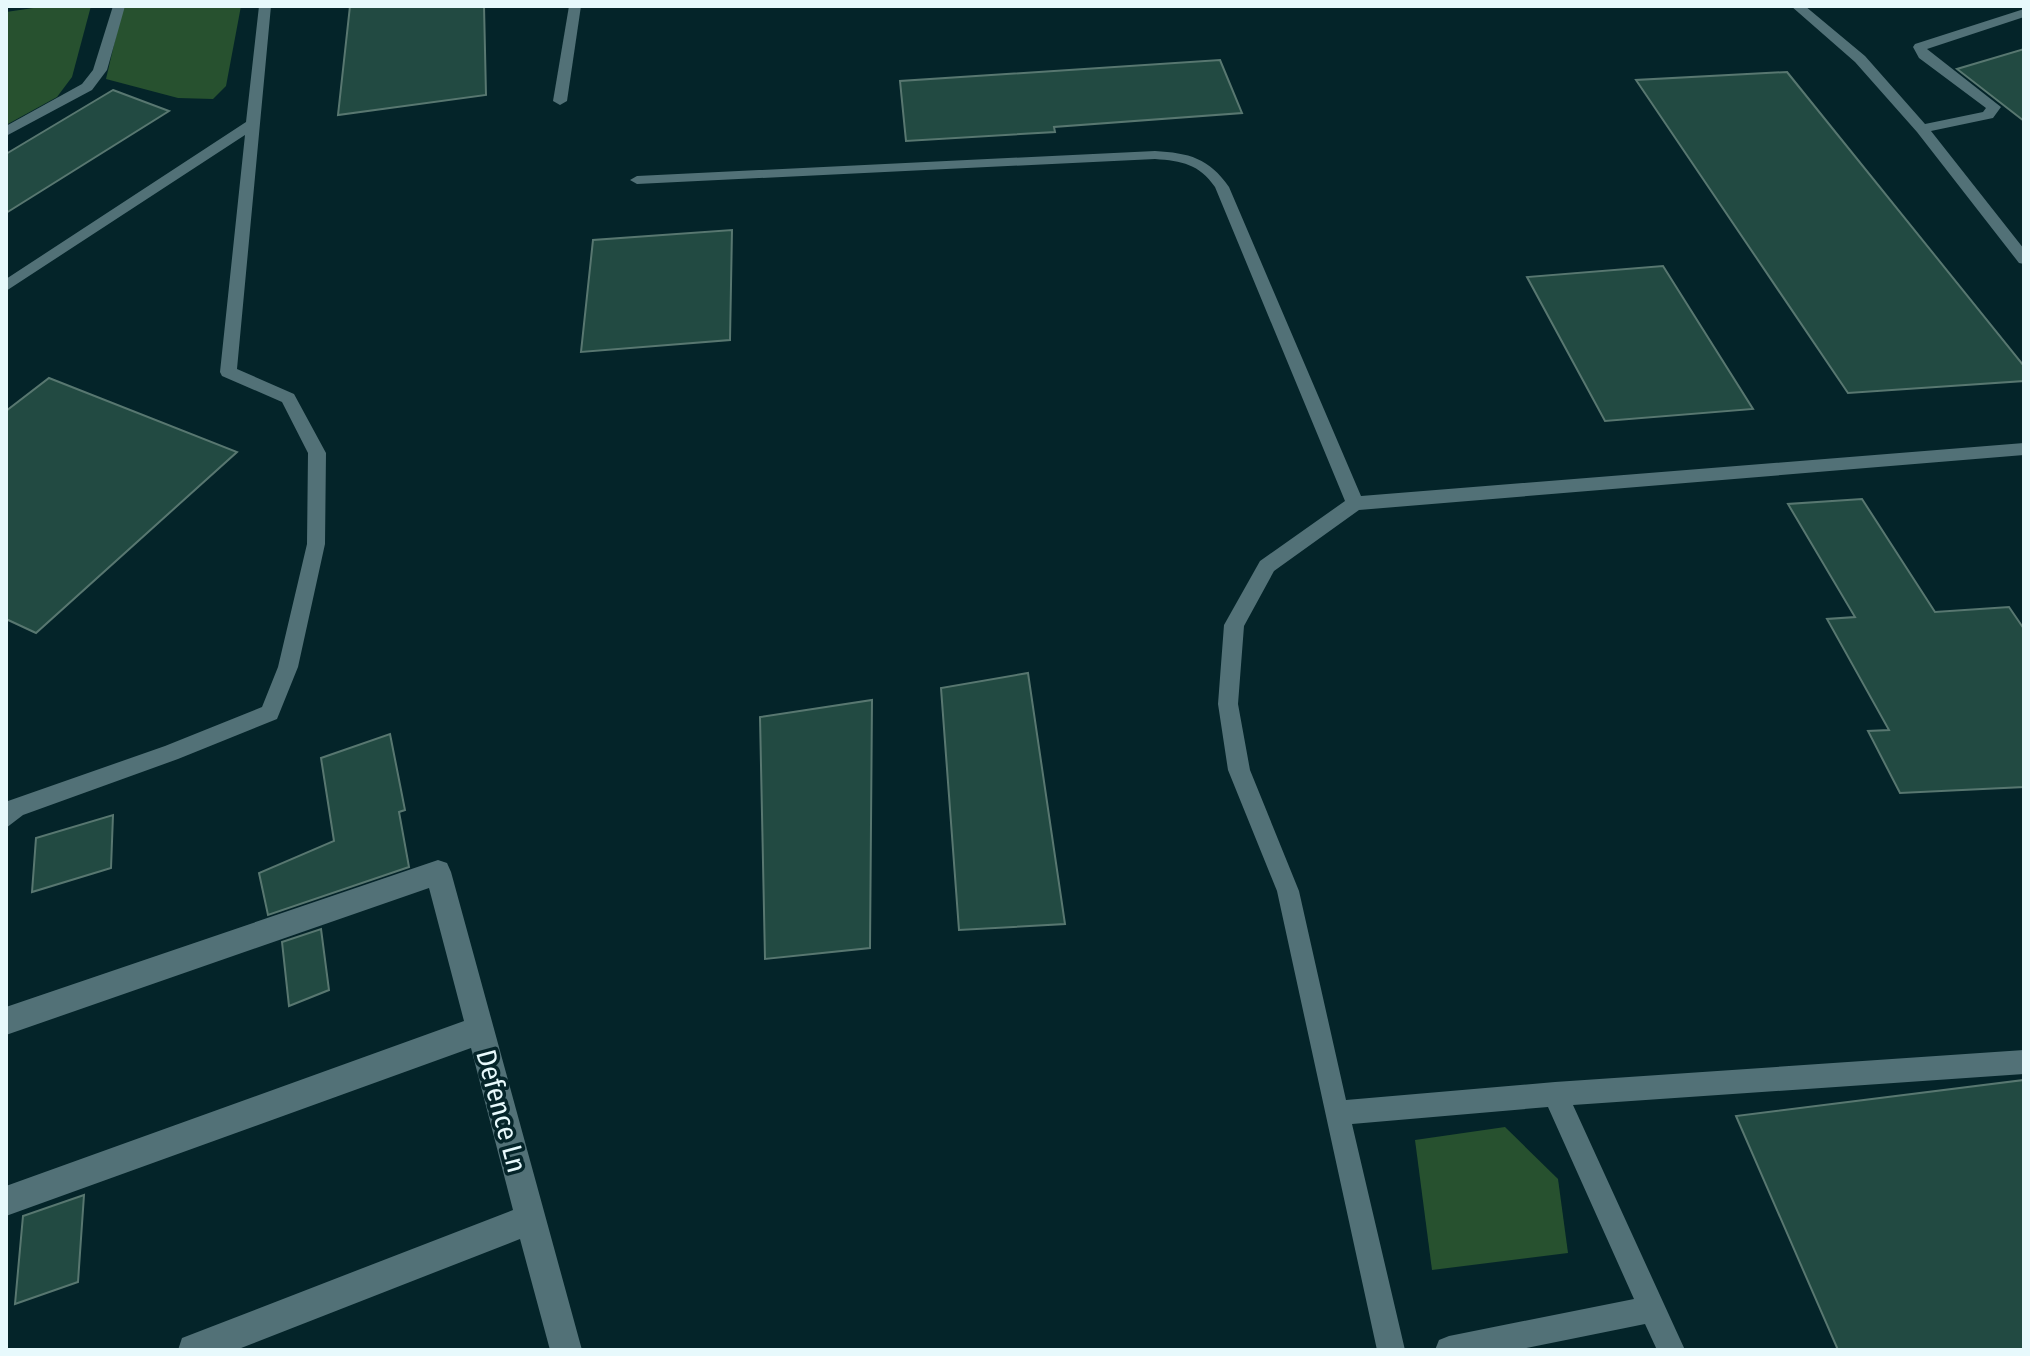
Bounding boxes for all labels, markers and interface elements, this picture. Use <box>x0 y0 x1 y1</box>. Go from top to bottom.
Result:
street label: Defence Ln <box>469 1046 534 1176</box>

